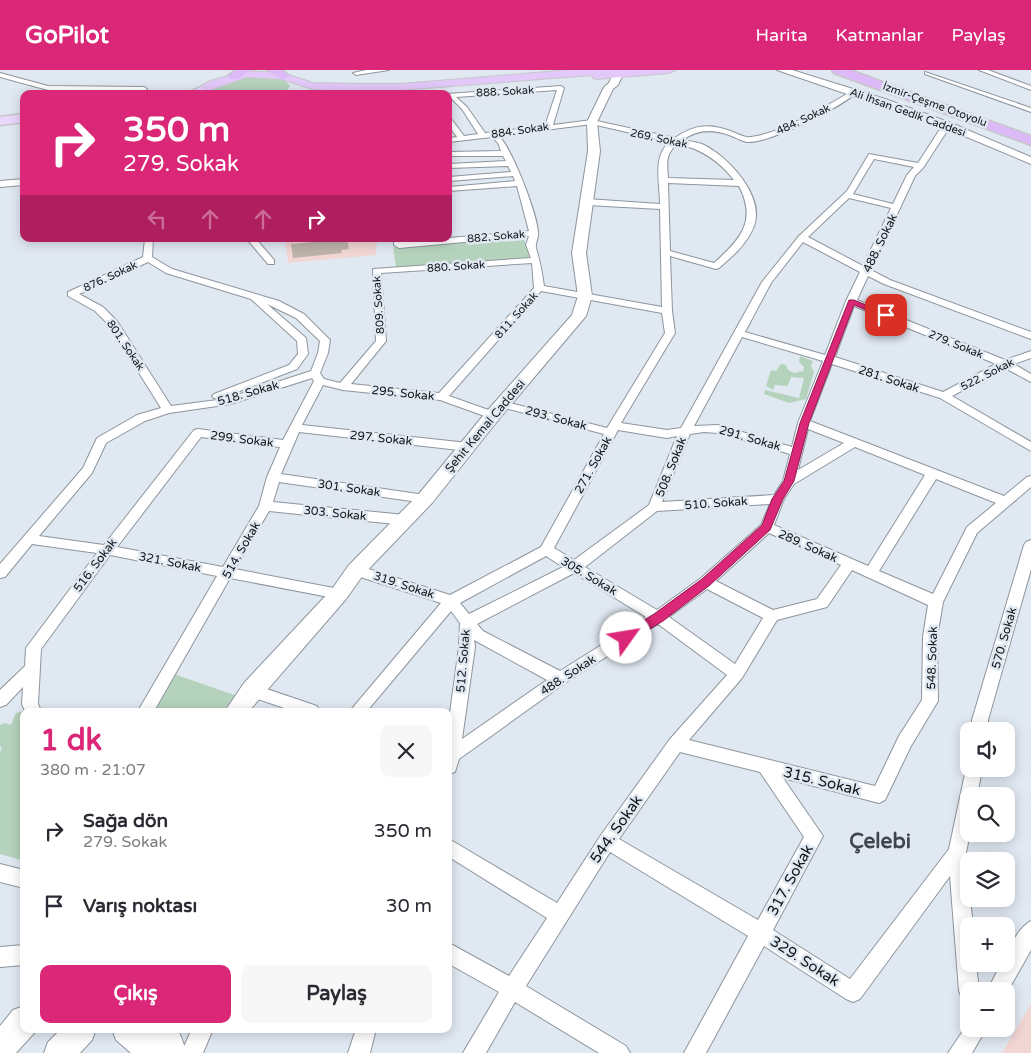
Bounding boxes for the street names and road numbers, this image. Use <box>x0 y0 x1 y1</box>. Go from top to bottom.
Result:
street label: İzmir-Çeşme Otoyolu <box>881 80 989 129</box>
street label: 888. Sokak <box>476 83 534 100</box>
street label: Ali İhsan Gedik Caddesi <box>848 85 967 139</box>
street label: 484. Sokak <box>774 101 832 138</box>
street label: 884. Sokak <box>490 120 550 141</box>
street label: 269. Sokak <box>629 126 689 151</box>
street label: 488. Sokak <box>860 211 900 274</box>
street label: 882. Sokak <box>467 227 525 246</box>
street label: 876. Sokak <box>81 258 139 295</box>
street label: 880. Sokak <box>427 258 485 275</box>
street label: 809. Sokak <box>370 276 387 334</box>
street label: 811. Sokak <box>492 289 541 341</box>
street label: 801. Sokak <box>104 318 147 373</box>
street label: 279. Sokak <box>926 328 985 361</box>
street label: 522. Sokak <box>958 355 1016 393</box>
street label: 281. Sokak <box>857 363 922 396</box>
street label: 518. Sokak <box>216 377 281 408</box>
street label: Şehit Kemal Caddesi <box>442 377 528 475</box>
street label: 295. Sokak <box>371 383 436 403</box>
street label: 293. Sokak <box>524 403 589 433</box>
street label: 291. Sokak <box>718 423 783 454</box>
street label: 299. Sokak <box>210 428 275 450</box>
street label: 297. Sokak <box>349 428 413 448</box>
street label: 271. Sokak <box>572 434 615 496</box>
street label: 508. Sokak <box>653 435 690 499</box>
street label: 301. Sokak <box>317 477 382 499</box>
street label: 510. Sokak <box>684 494 748 512</box>
street label: 303. Sokak <box>303 503 368 523</box>
street label: 514. Sokak <box>219 519 263 581</box>
street label: 289. Sokak <box>776 527 840 565</box>
street label: 516. Sokak <box>70 535 120 594</box>
street label: 321. Sokak <box>138 549 203 575</box>
street label: 305. Sokak <box>558 554 620 598</box>
street label: 319. Sokak <box>372 569 437 602</box>
street label: 570. Sokak <box>989 605 1020 670</box>
street label: 548. Sokak <box>924 626 940 690</box>
street label: 512. Sokak <box>453 628 473 693</box>
street label: 488. Sokak <box>538 652 599 698</box>
street label: 315. Sokak <box>782 763 862 799</box>
street label: 544. Sokak <box>586 791 646 867</box>
street label: 317. Sokak <box>763 841 817 919</box>
street label: 329. Sokak <box>767 932 843 990</box>

